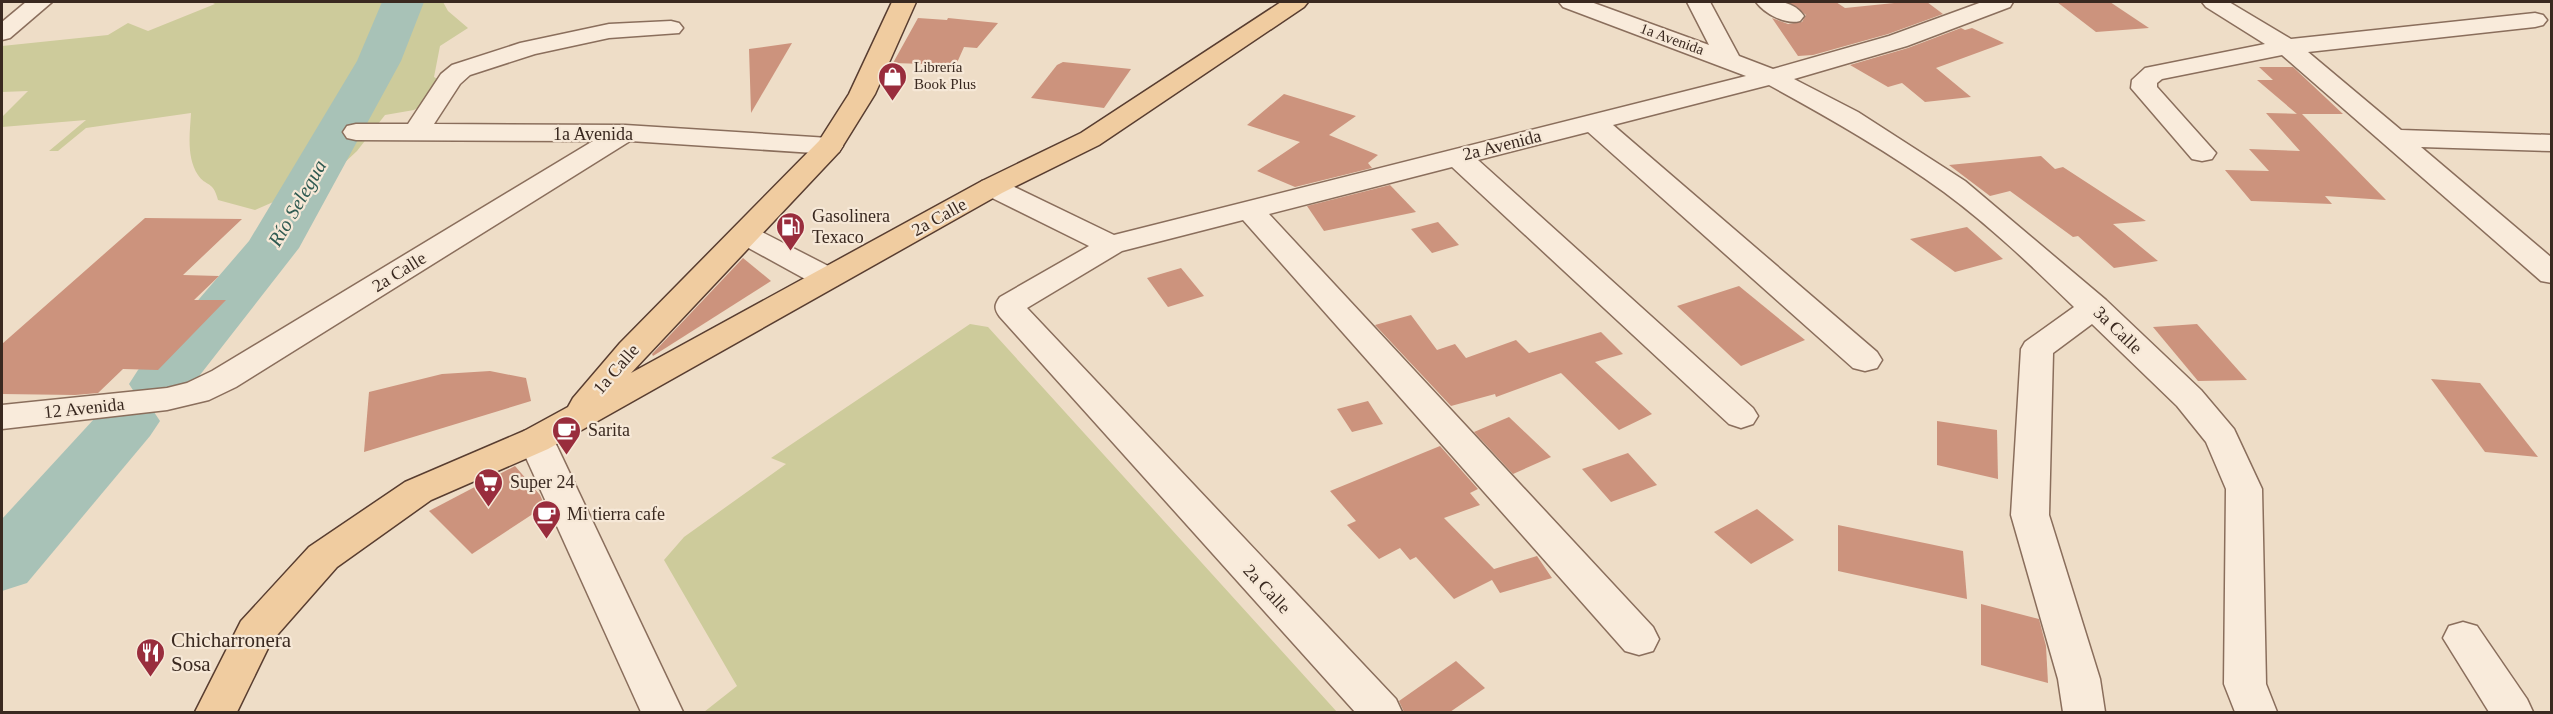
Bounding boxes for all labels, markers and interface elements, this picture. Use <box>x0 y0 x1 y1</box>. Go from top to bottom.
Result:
street label: 1a Avenida <box>1638 20 1706 58</box>
place label: Librería Book Plus <box>914 59 976 92</box>
shop icon: Librería Book Plus <box>877 60 909 102</box>
street label: 1a Avenida <box>553 124 633 144</box>
street label: 2a Avenida <box>1461 126 1543 164</box>
water label: Río Selegua <box>263 156 331 251</box>
street label: 2a Calle <box>908 194 970 240</box>
place label: Gasolinera Texaco <box>812 206 890 247</box>
fuel station icon: Gasolinera Texaco <box>775 210 807 252</box>
street label: 2a Calle <box>368 248 430 296</box>
street label: 3a Calle <box>2090 302 2146 358</box>
street label: 1a Calle <box>589 340 643 398</box>
street label: 12 Avenida <box>43 394 125 422</box>
cafe icon: Sarita <box>551 414 583 456</box>
place label: Sarita <box>588 420 630 440</box>
supermarket icon: Super 24 <box>473 466 505 508</box>
place label: Super 24 <box>510 472 575 492</box>
cafe icon: Mi tierra cafe <box>530 498 562 540</box>
place label: Mi tierra cafe <box>567 504 665 524</box>
street label: 2a Calle <box>1239 560 1295 618</box>
place label: Chicharronera Sosa <box>171 628 292 676</box>
restaurant icon: Chicharronera Sosa <box>134 636 166 678</box>

